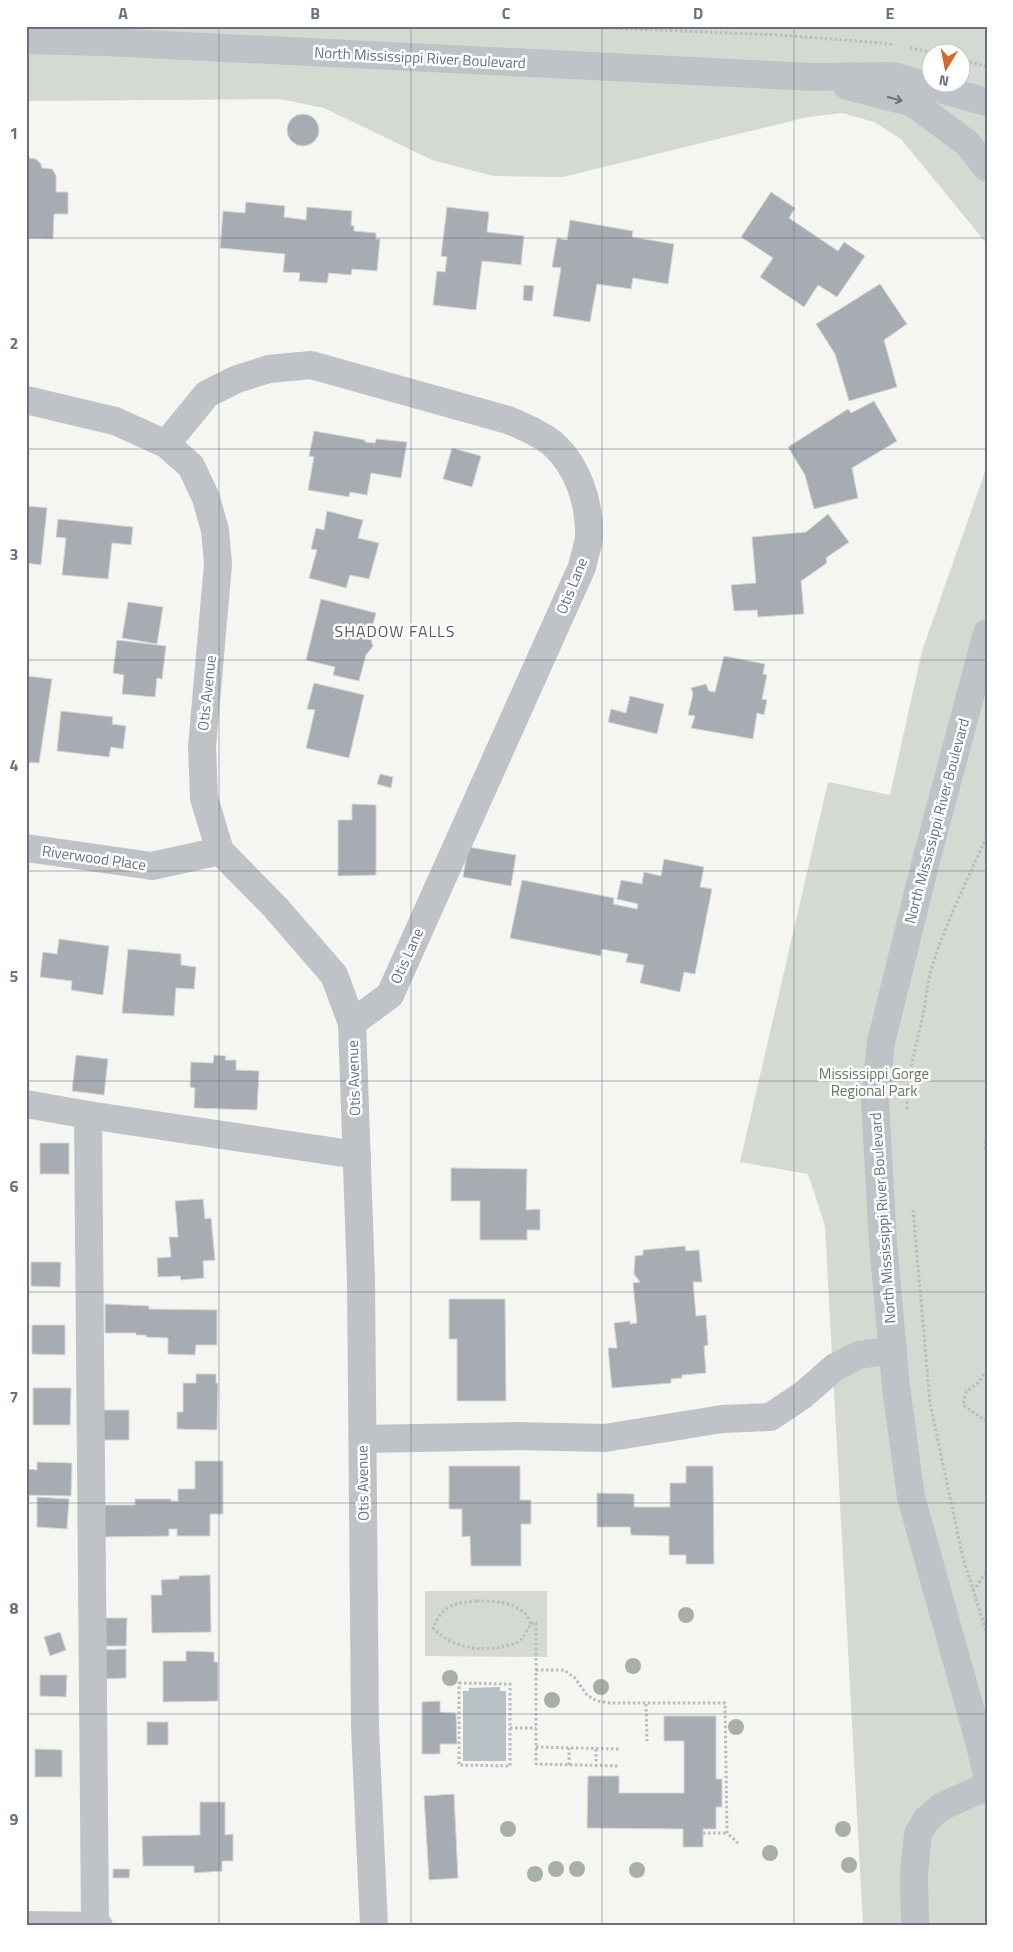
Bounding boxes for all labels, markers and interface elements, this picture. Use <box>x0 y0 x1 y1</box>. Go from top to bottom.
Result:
text: A <box>118 1 128 25</box>
text: B <box>310 1 320 25</box>
text: C <box>502 1 511 25</box>
text: D <box>693 1 703 25</box>
text: E <box>886 1 895 25</box>
street label: North Mississippi River Boulevard <box>314 40 526 75</box>
north arrow <box>920 42 970 92</box>
text: N <box>937 70 950 92</box>
one-way arrow <box>887 94 903 104</box>
text: 1 <box>10 121 18 145</box>
text: 2 <box>10 331 18 355</box>
text: 3 <box>10 542 18 566</box>
street label: Otis Lane <box>550 554 593 618</box>
district label: SHADOW FALLS <box>335 619 455 643</box>
street label: Otis Avenue <box>191 654 222 732</box>
street label: North Mississippi River Boulevard <box>898 716 975 926</box>
text: 4 <box>10 753 19 777</box>
street label: Riverwood Place <box>41 839 148 876</box>
street label: Otis Lane <box>384 924 429 987</box>
text: 5 <box>10 964 19 988</box>
street label: Otis Avenue <box>341 1040 366 1116</box>
park label: Mississippi Gorge Regional Park <box>819 1062 929 1102</box>
street label: North Mississippi River Boulevard <box>864 1112 901 1324</box>
text: 6 <box>10 1174 19 1198</box>
text: 7 <box>10 1385 18 1409</box>
street label: Otis Avenue <box>350 1445 375 1521</box>
text: 8 <box>10 1596 19 1620</box>
text: 9 <box>10 1807 19 1831</box>

